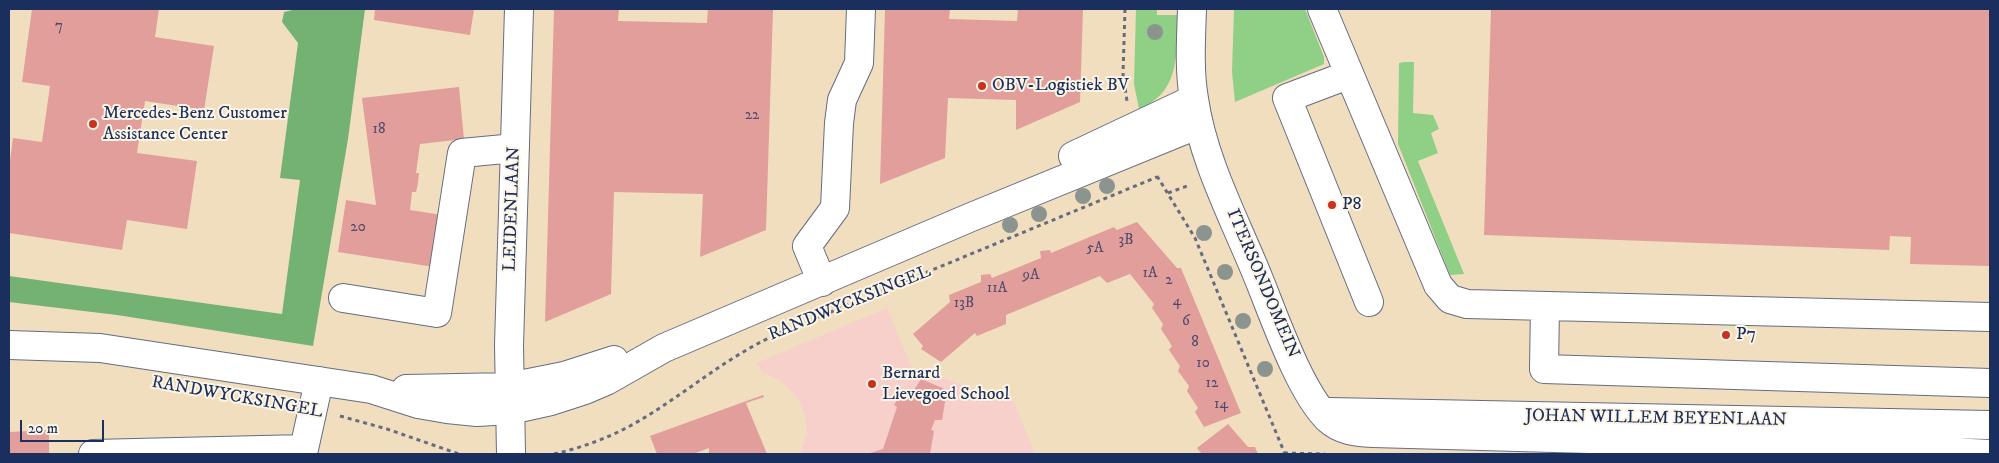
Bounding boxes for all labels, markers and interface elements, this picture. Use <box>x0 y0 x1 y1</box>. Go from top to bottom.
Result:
house number: 7 <box>55 18 63 36</box>
place label: OBV-Logistiek BV <box>992 75 1129 97</box>
marker: OBV-Logistiek BV <box>976 80 988 92</box>
place label: Mercedes-Benz Customer Assistance Center <box>103 103 287 146</box>
house number: 22 <box>745 107 759 125</box>
marker: Mercedes-Benz Customer Assistance Center <box>87 118 99 130</box>
house number: 18 <box>372 121 386 139</box>
street label: LEIDENLAAN <box>500 146 526 272</box>
place label: P8 <box>1342 194 1361 216</box>
marker: P8 <box>1326 199 1338 211</box>
street label: ITERSONDOMEIN <box>1221 206 1303 362</box>
house number: 20 <box>350 219 366 237</box>
house number: 3B <box>1118 232 1134 250</box>
house number: 5A <box>1086 240 1104 258</box>
street label: RANDWYCKSINGEL <box>766 261 934 347</box>
house number: 1A <box>1142 265 1158 283</box>
house number: 9A <box>1022 267 1040 285</box>
house number: 2 <box>1165 272 1173 290</box>
house number: 11A <box>987 280 1007 298</box>
house number: 4 <box>1173 293 1181 311</box>
house number: 13B <box>954 295 974 313</box>
house number: 6 <box>1182 313 1190 331</box>
place label: P7 <box>1736 324 1756 346</box>
marker: P7 <box>1720 329 1732 341</box>
house number: 8 <box>1191 334 1199 352</box>
house number: 10 <box>1196 355 1210 373</box>
place label: Bernard Lievegoed School <box>882 363 1010 406</box>
street label: RANDWYCKSINGEL <box>150 372 324 424</box>
house number: 12 <box>1206 375 1218 393</box>
marker: Bernard Lievegoed School <box>866 378 878 390</box>
house number: 14 <box>1214 396 1228 414</box>
street label: JOHAN WILLEM BEYENLAAN <box>1525 406 1787 432</box>
scale bar <box>22 410 106 442</box>
text: 20 m <box>28 419 58 438</box>

